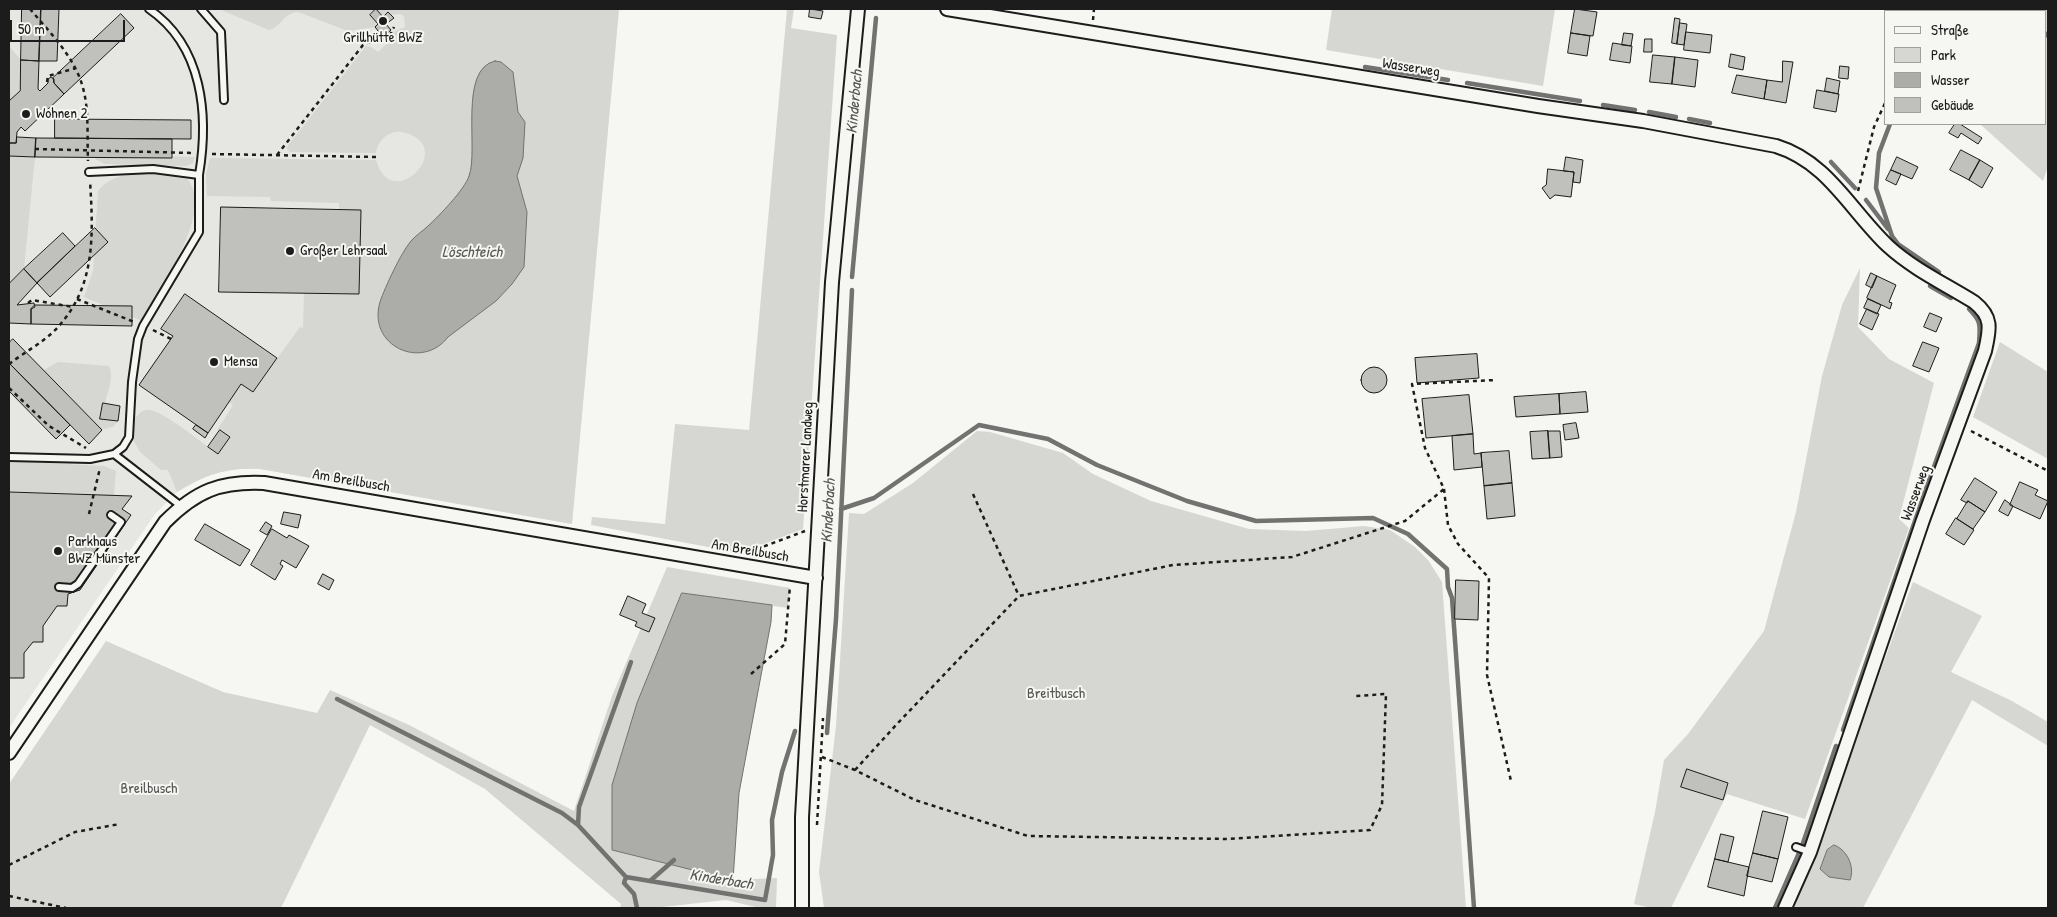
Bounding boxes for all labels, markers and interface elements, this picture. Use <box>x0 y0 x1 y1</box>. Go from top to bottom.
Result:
scale bar <box>12 10 128 42</box>
legend <box>1884 10 2047 125</box>
marker: Grillhütte BWZ <box>377 15 389 27</box>
text: 50 m <box>18 18 45 39</box>
text: Straße <box>1931 19 1969 40</box>
place label: Grillhütte BWZ <box>343 29 423 47</box>
text: Park <box>1931 44 1956 65</box>
street label: Wasserweg <box>1381 55 1441 81</box>
water label: Kinderbach <box>843 69 867 135</box>
text: Wasser <box>1931 69 1969 90</box>
text: Gebäude <box>1931 94 1974 115</box>
place label: Wohnen 2 <box>36 105 88 123</box>
marker: Wohnen 2 <box>20 108 32 120</box>
place label: Großer Lehrsaal <box>300 242 387 260</box>
water label: Löschteich <box>442 243 502 263</box>
marker: Großer Lehrsaal <box>284 245 296 257</box>
place label: Mensa <box>224 353 257 371</box>
marker: Mensa <box>208 356 220 368</box>
street label: Horstmarer Landweg <box>794 401 818 513</box>
street label: Wasserweg <box>1898 463 1934 523</box>
street label: Am Breilbusch <box>311 465 391 497</box>
water label: Kinderbach <box>818 479 840 543</box>
place label: Parkhaus BWZ Münster <box>68 533 140 568</box>
street label: Am Breilbusch <box>710 535 790 567</box>
marker: Parkhaus BWZ Münster <box>52 545 64 557</box>
park label: Breitbusch <box>1027 685 1085 703</box>
park label: Breilbusch <box>121 780 177 798</box>
water label: Kinderbach <box>688 866 754 894</box>

